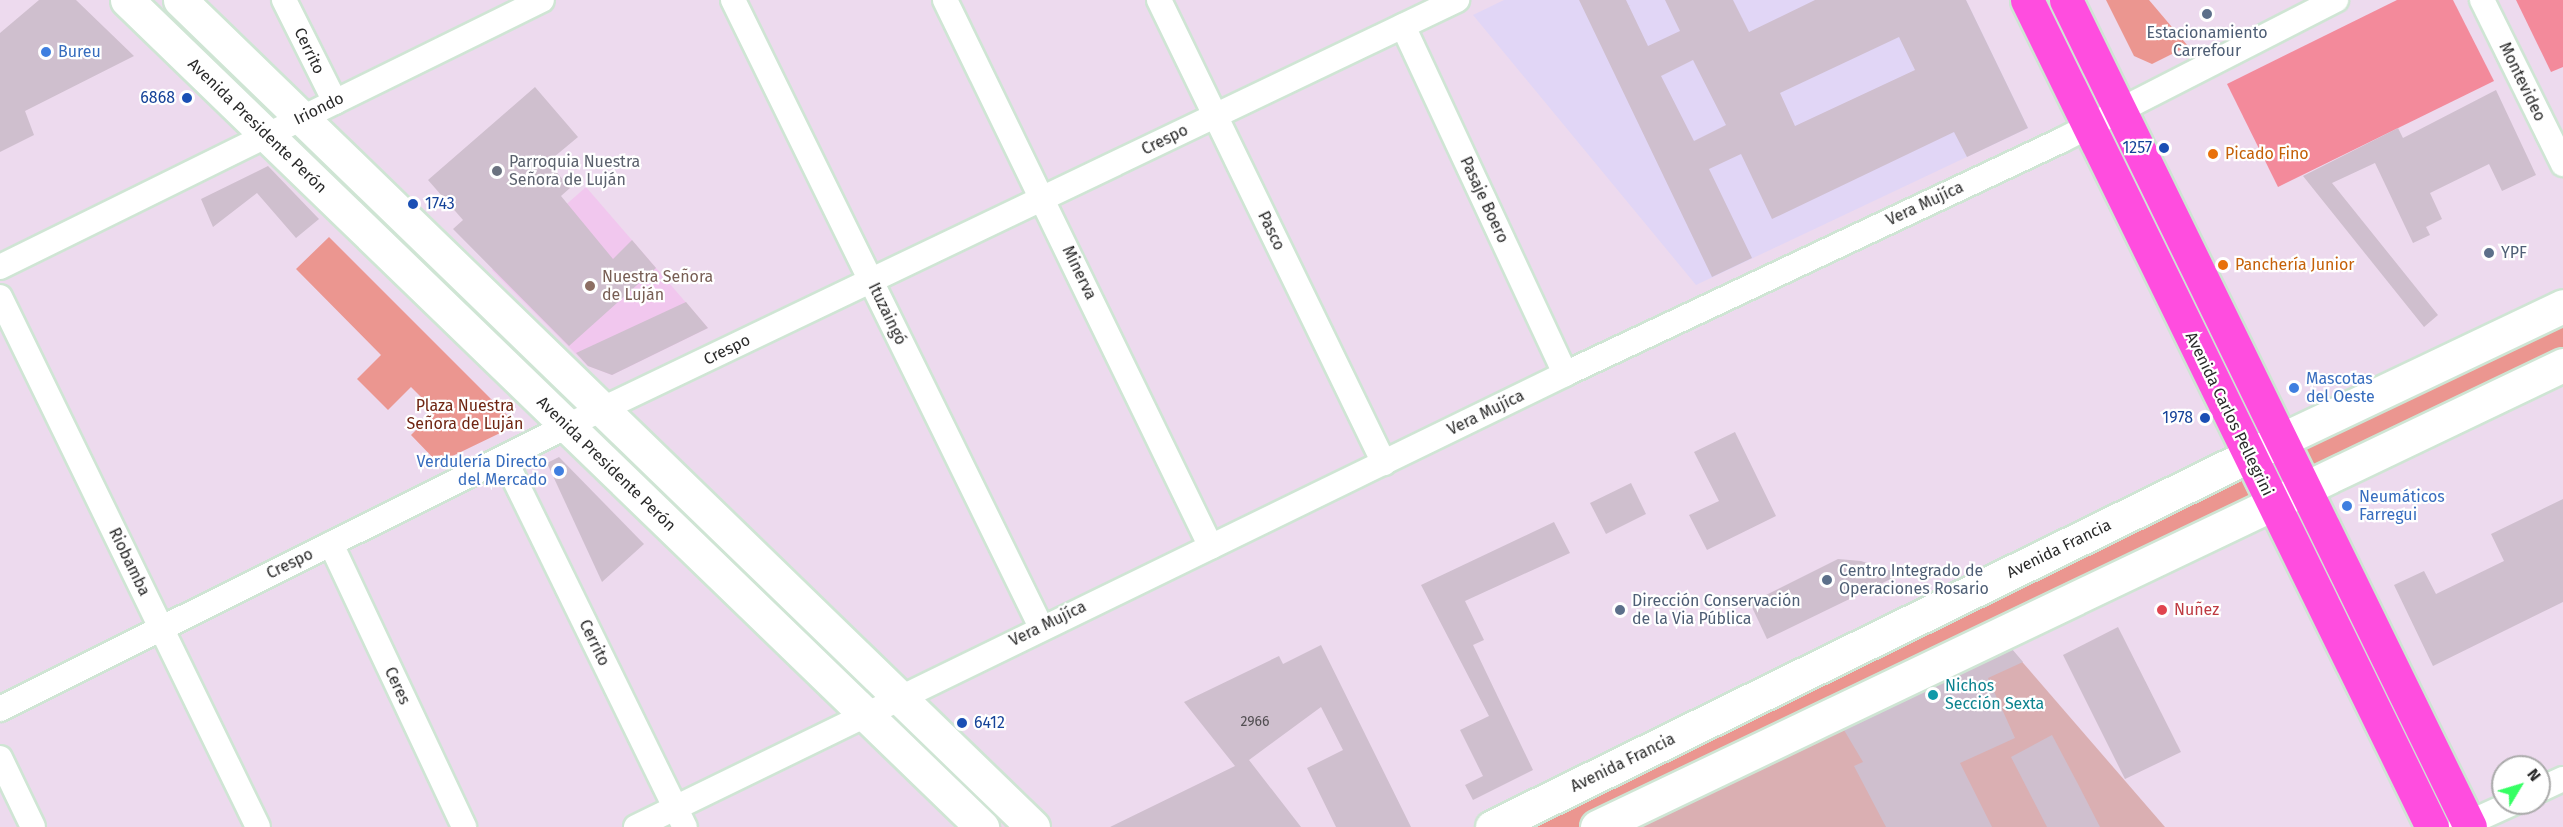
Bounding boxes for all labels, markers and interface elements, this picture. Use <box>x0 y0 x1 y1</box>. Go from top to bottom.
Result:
marker: Estacionamiento Carrefour <box>2200 7 2214 21</box>
place label: Estacionamiento Carrefour <box>2146 23 2268 61</box>
street label: Cerrito <box>290 25 328 77</box>
street label: Montevideo <box>2495 39 2549 125</box>
place label: Bureu <box>58 42 101 62</box>
marker: Bureu <box>39 45 53 59</box>
street label: Avenida Presidente Perón <box>184 55 330 197</box>
place label: 6868 <box>140 88 175 108</box>
street label: Iriondo <box>291 89 347 129</box>
marker: 6868 <box>180 91 194 105</box>
street label: Crespo <box>1139 121 1191 159</box>
place label: 1257 <box>2122 138 2152 158</box>
marker: 1257 <box>2157 141 2171 155</box>
place label: Picado Fino <box>2225 144 2309 164</box>
marker: Picado Fino <box>2206 147 2220 161</box>
place label: Parroquia Nuestra Señora de Luján <box>509 152 640 190</box>
street label: Pasaje Boero <box>1456 154 1512 246</box>
marker: Parroquia Nuestra Señora de Luján <box>490 164 504 178</box>
street label: Vera Mujíca <box>1883 178 1967 230</box>
place label: 1743 <box>425 194 455 214</box>
marker: 1743 <box>406 197 420 211</box>
street label: Pasco <box>1253 208 1289 254</box>
street label: Minerva <box>1058 243 1100 303</box>
place label: YPF <box>2501 243 2527 263</box>
marker: YPF <box>2482 246 2496 260</box>
place label: Panchería Junior <box>2235 255 2354 275</box>
marker: Panchería Junior <box>2216 258 2230 272</box>
place label: Nuestra Señora de Luján <box>602 267 713 305</box>
marker: Nuestra Señora de Luján <box>583 279 597 293</box>
street label: Ituzaingó <box>864 280 910 348</box>
street label: Avenida Carlos Pellegrini <box>2181 329 2277 499</box>
street label: Crespo <box>701 331 753 369</box>
place label: Mascotas del Oeste <box>2306 369 2375 407</box>
marker: Mascotas del Oeste <box>2287 381 2301 395</box>
street label: Vera Mujíca <box>1445 386 1527 440</box>
street label: Avenida Presidente Perón <box>533 393 679 535</box>
park label: Plaza Nuestra Señora de Luján <box>407 396 523 434</box>
place label: 1978 <box>2162 408 2193 428</box>
marker: 1978 <box>2198 411 2212 425</box>
place label: Verdulería Directo del Mercado <box>416 452 547 490</box>
marker: Verdulería Directo del Mercado <box>552 464 566 478</box>
place label: Neumáticos Farregui <box>2359 487 2445 525</box>
marker: Neumáticos Farregui <box>2340 499 2354 513</box>
street label: Avenida Francia <box>2004 515 2114 583</box>
street label: Riobamba <box>104 525 154 599</box>
street label: Crespo <box>264 545 316 583</box>
place label: Centro Integrado de Operaciones Rosario <box>1839 561 1989 599</box>
marker: Centro Integrado de Operaciones Rosario <box>1820 573 1834 587</box>
place label: Dirección Conservación de la Via Pública <box>1632 591 1801 629</box>
street label: Vera Mujíca <box>1007 597 1089 651</box>
place label: Nuñez <box>2174 600 2219 620</box>
marker: Dirección Conservación de la Via Pública <box>1613 603 1627 617</box>
marker: Nuñez <box>2155 603 2169 617</box>
street label: Cerrito <box>575 617 613 669</box>
street label: Ceres <box>380 664 414 708</box>
place label: Nichos Sección Sexta <box>1945 676 2044 714</box>
marker: Nichos Sección Sexta <box>1926 688 1940 702</box>
place label: 6412 <box>974 713 1005 733</box>
house number: 2966 <box>1240 714 1270 730</box>
marker: 6412 <box>955 716 969 730</box>
street label: Avenida Francia <box>1568 729 1678 797</box>
north arrow <box>2491 755 2551 815</box>
text: N <box>2523 765 2545 785</box>

